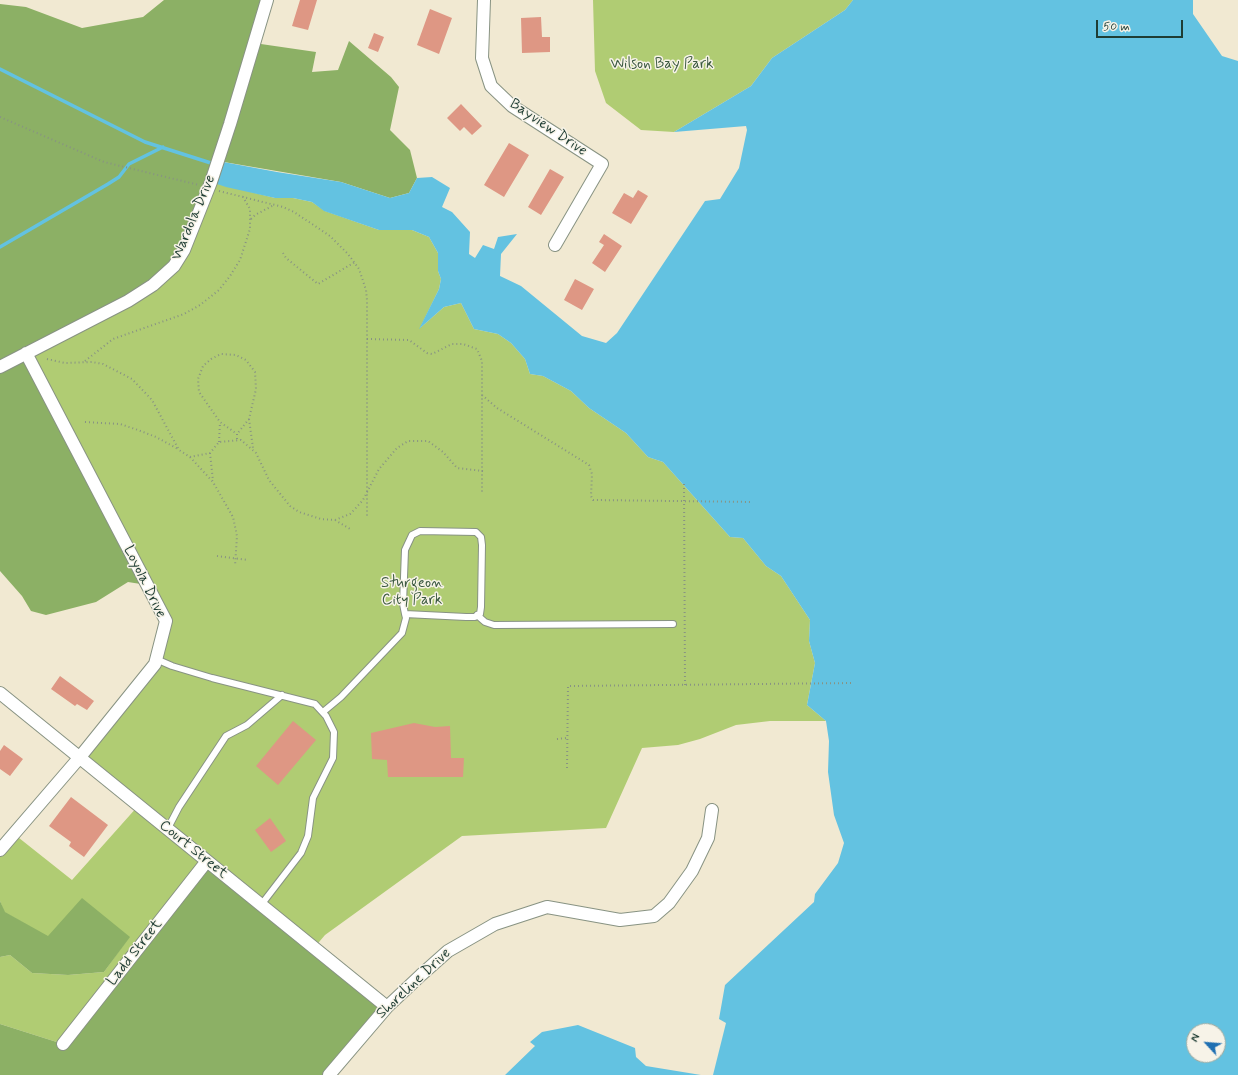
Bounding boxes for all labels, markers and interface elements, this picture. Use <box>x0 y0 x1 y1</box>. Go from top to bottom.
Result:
scale bar <box>1098 12 1185 38</box>
text: 50 m <box>1103 19 1130 35</box>
park label: Wilson Bay Park <box>610 56 714 74</box>
street label: Bayview Drive <box>506 95 590 161</box>
street label: Wardola Drive <box>168 173 220 263</box>
street label: Loyola Drive <box>119 543 169 621</box>
park label: Sturgeon City Park <box>381 575 443 610</box>
street label: Court Street <box>155 817 231 883</box>
street label: Ladd Street <box>103 916 167 990</box>
street label: Shoreline Drive <box>373 945 455 1023</box>
north arrow <box>1186 1023 1226 1063</box>
text: N <box>1188 1032 1204 1045</box>

